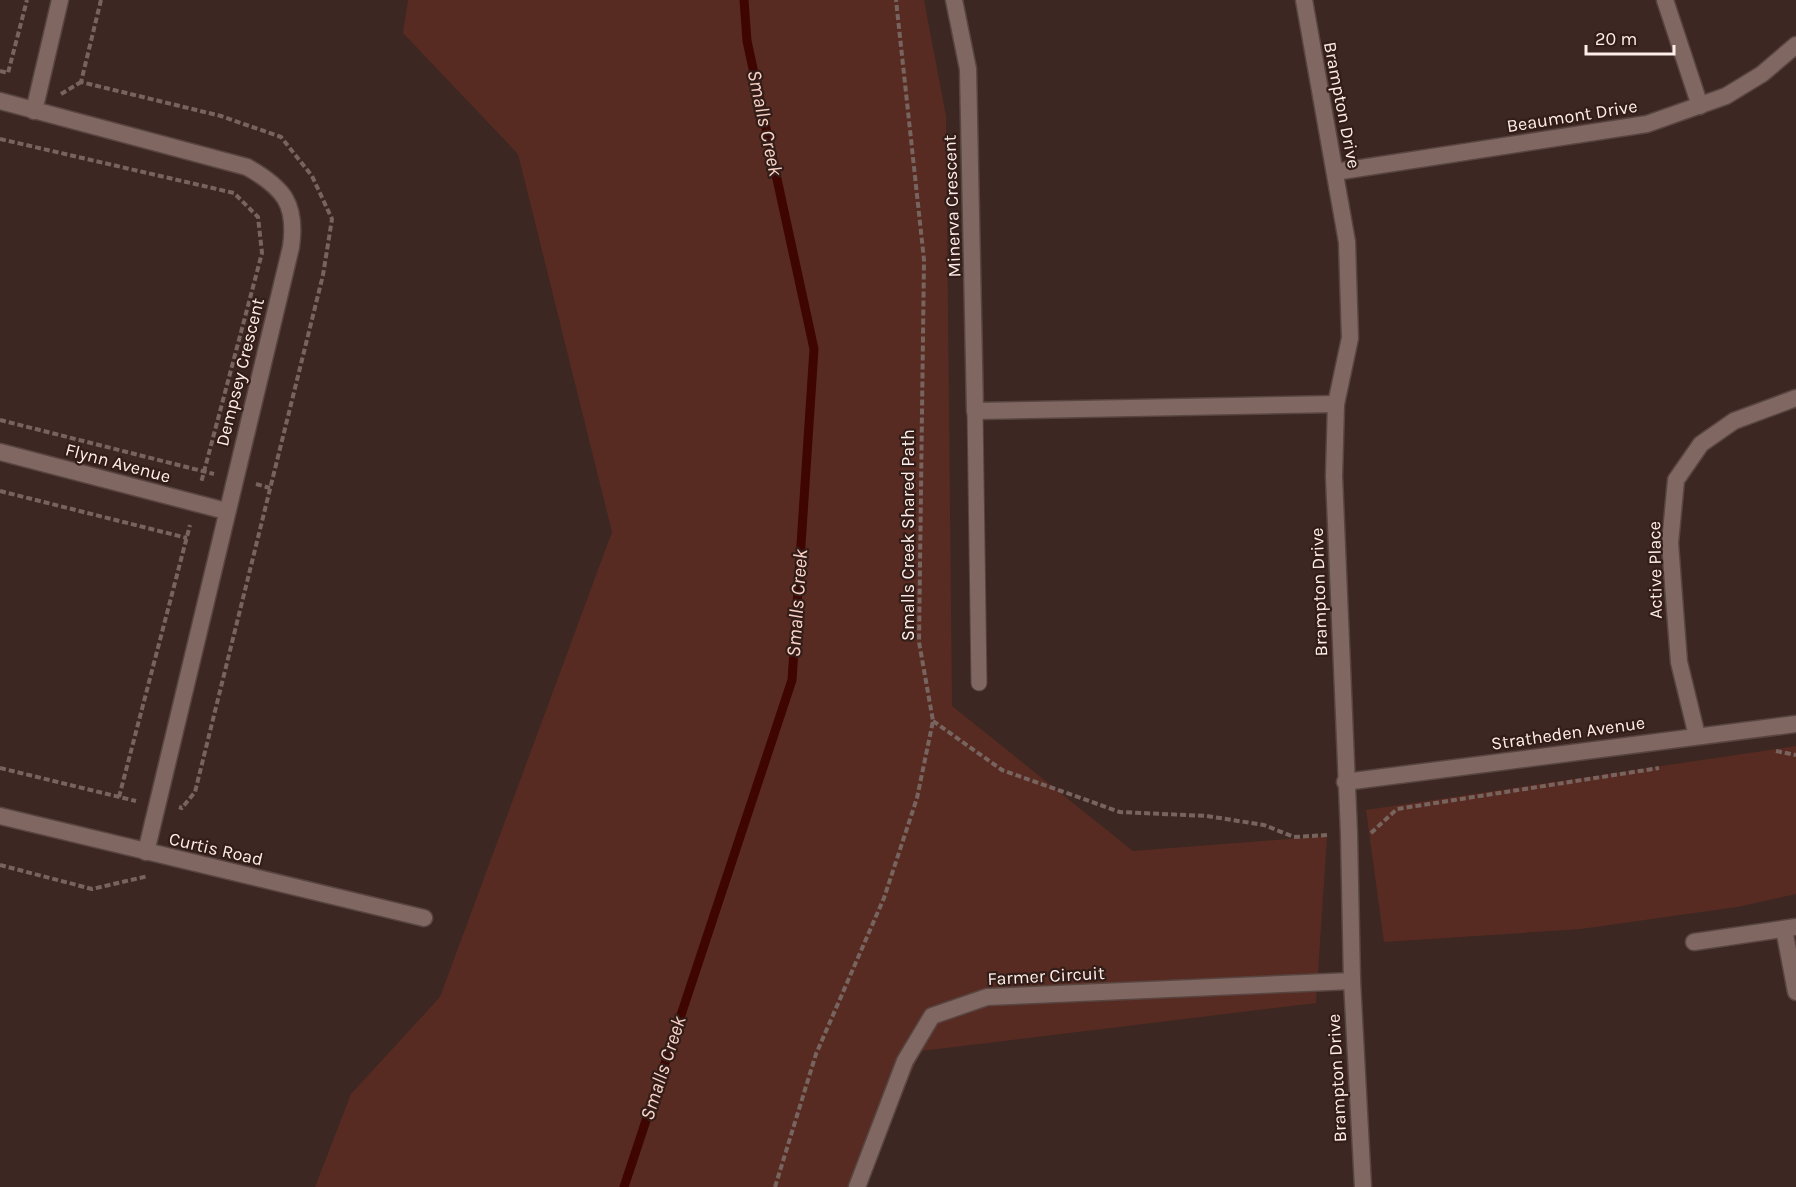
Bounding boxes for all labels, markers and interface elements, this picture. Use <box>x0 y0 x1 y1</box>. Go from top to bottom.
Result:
scale bar <box>1586 18 1674 56</box>
text: 20 m <box>1595 28 1637 50</box>
street label: Brampton Drive <box>1319 40 1365 170</box>
water label: Smalls Creek <box>743 68 788 179</box>
street label: Beaumont Drive <box>1505 95 1639 137</box>
street label: Minerva Crescent <box>939 134 965 278</box>
street label: Dempsey Crescent <box>211 295 269 449</box>
street label: Smalls Creek Shared Path <box>897 429 919 641</box>
street label: Flynn Avenue <box>63 438 173 488</box>
street label: Active Place <box>1643 521 1667 619</box>
street label: Brampton Drive <box>1306 527 1332 657</box>
water label: Smalls Creek <box>782 547 812 658</box>
street label: Stratheden Avenue <box>1490 711 1646 755</box>
street label: Curtis Road <box>167 828 265 870</box>
street label: Farmer Circuit <box>987 962 1105 990</box>
water label: Smalls Creek <box>635 1012 691 1123</box>
street label: Brampton Drive <box>1323 1013 1351 1143</box>

